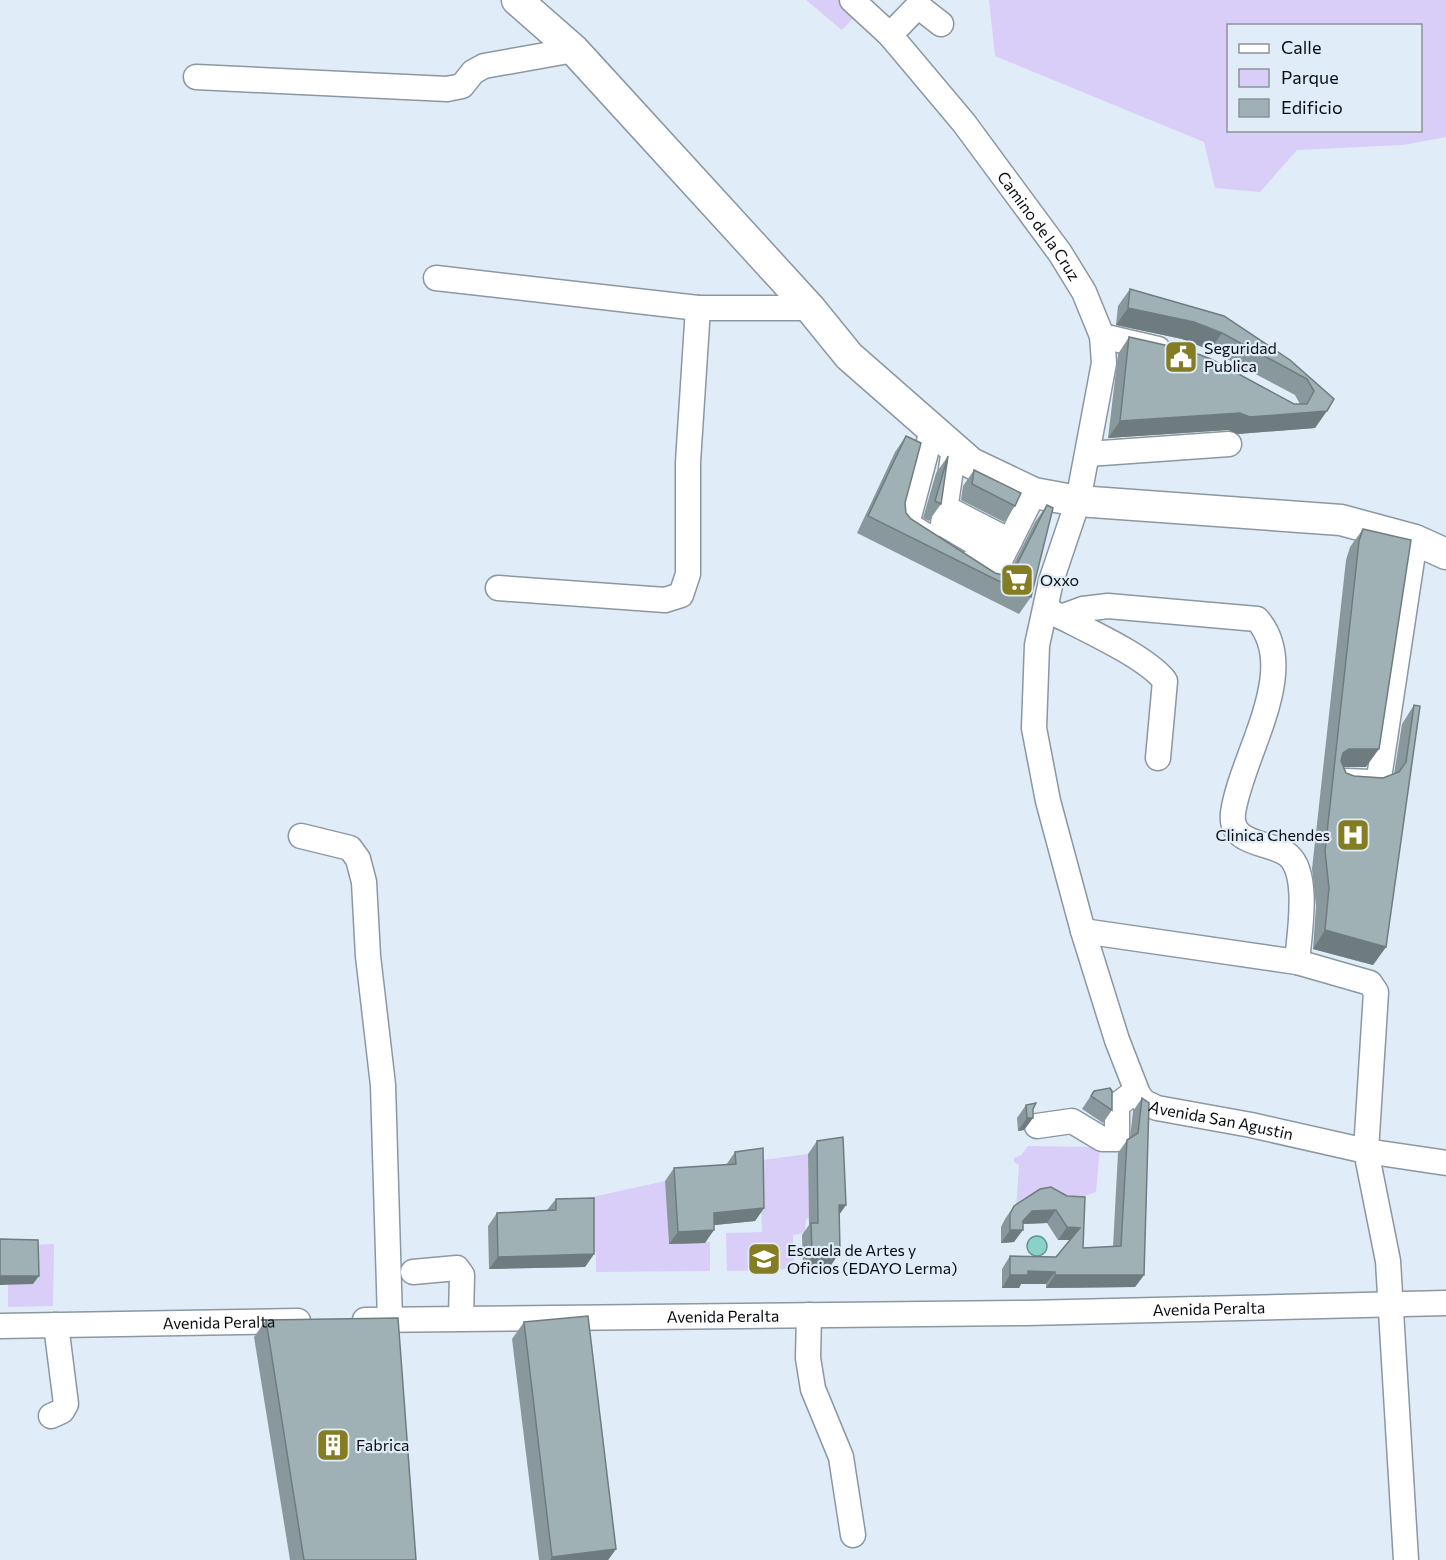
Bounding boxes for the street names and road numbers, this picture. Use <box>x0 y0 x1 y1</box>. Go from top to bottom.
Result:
street label: Camino de la Cruz <box>994 167 1085 284</box>
street label: Avenida San Agustin <box>1146 1096 1295 1143</box>
street label: Avenida Peralta <box>1152 1297 1265 1319</box>
street label: Avenida Peralta <box>667 1306 779 1326</box>
street label: Avenida Peralta <box>162 1311 275 1332</box>

